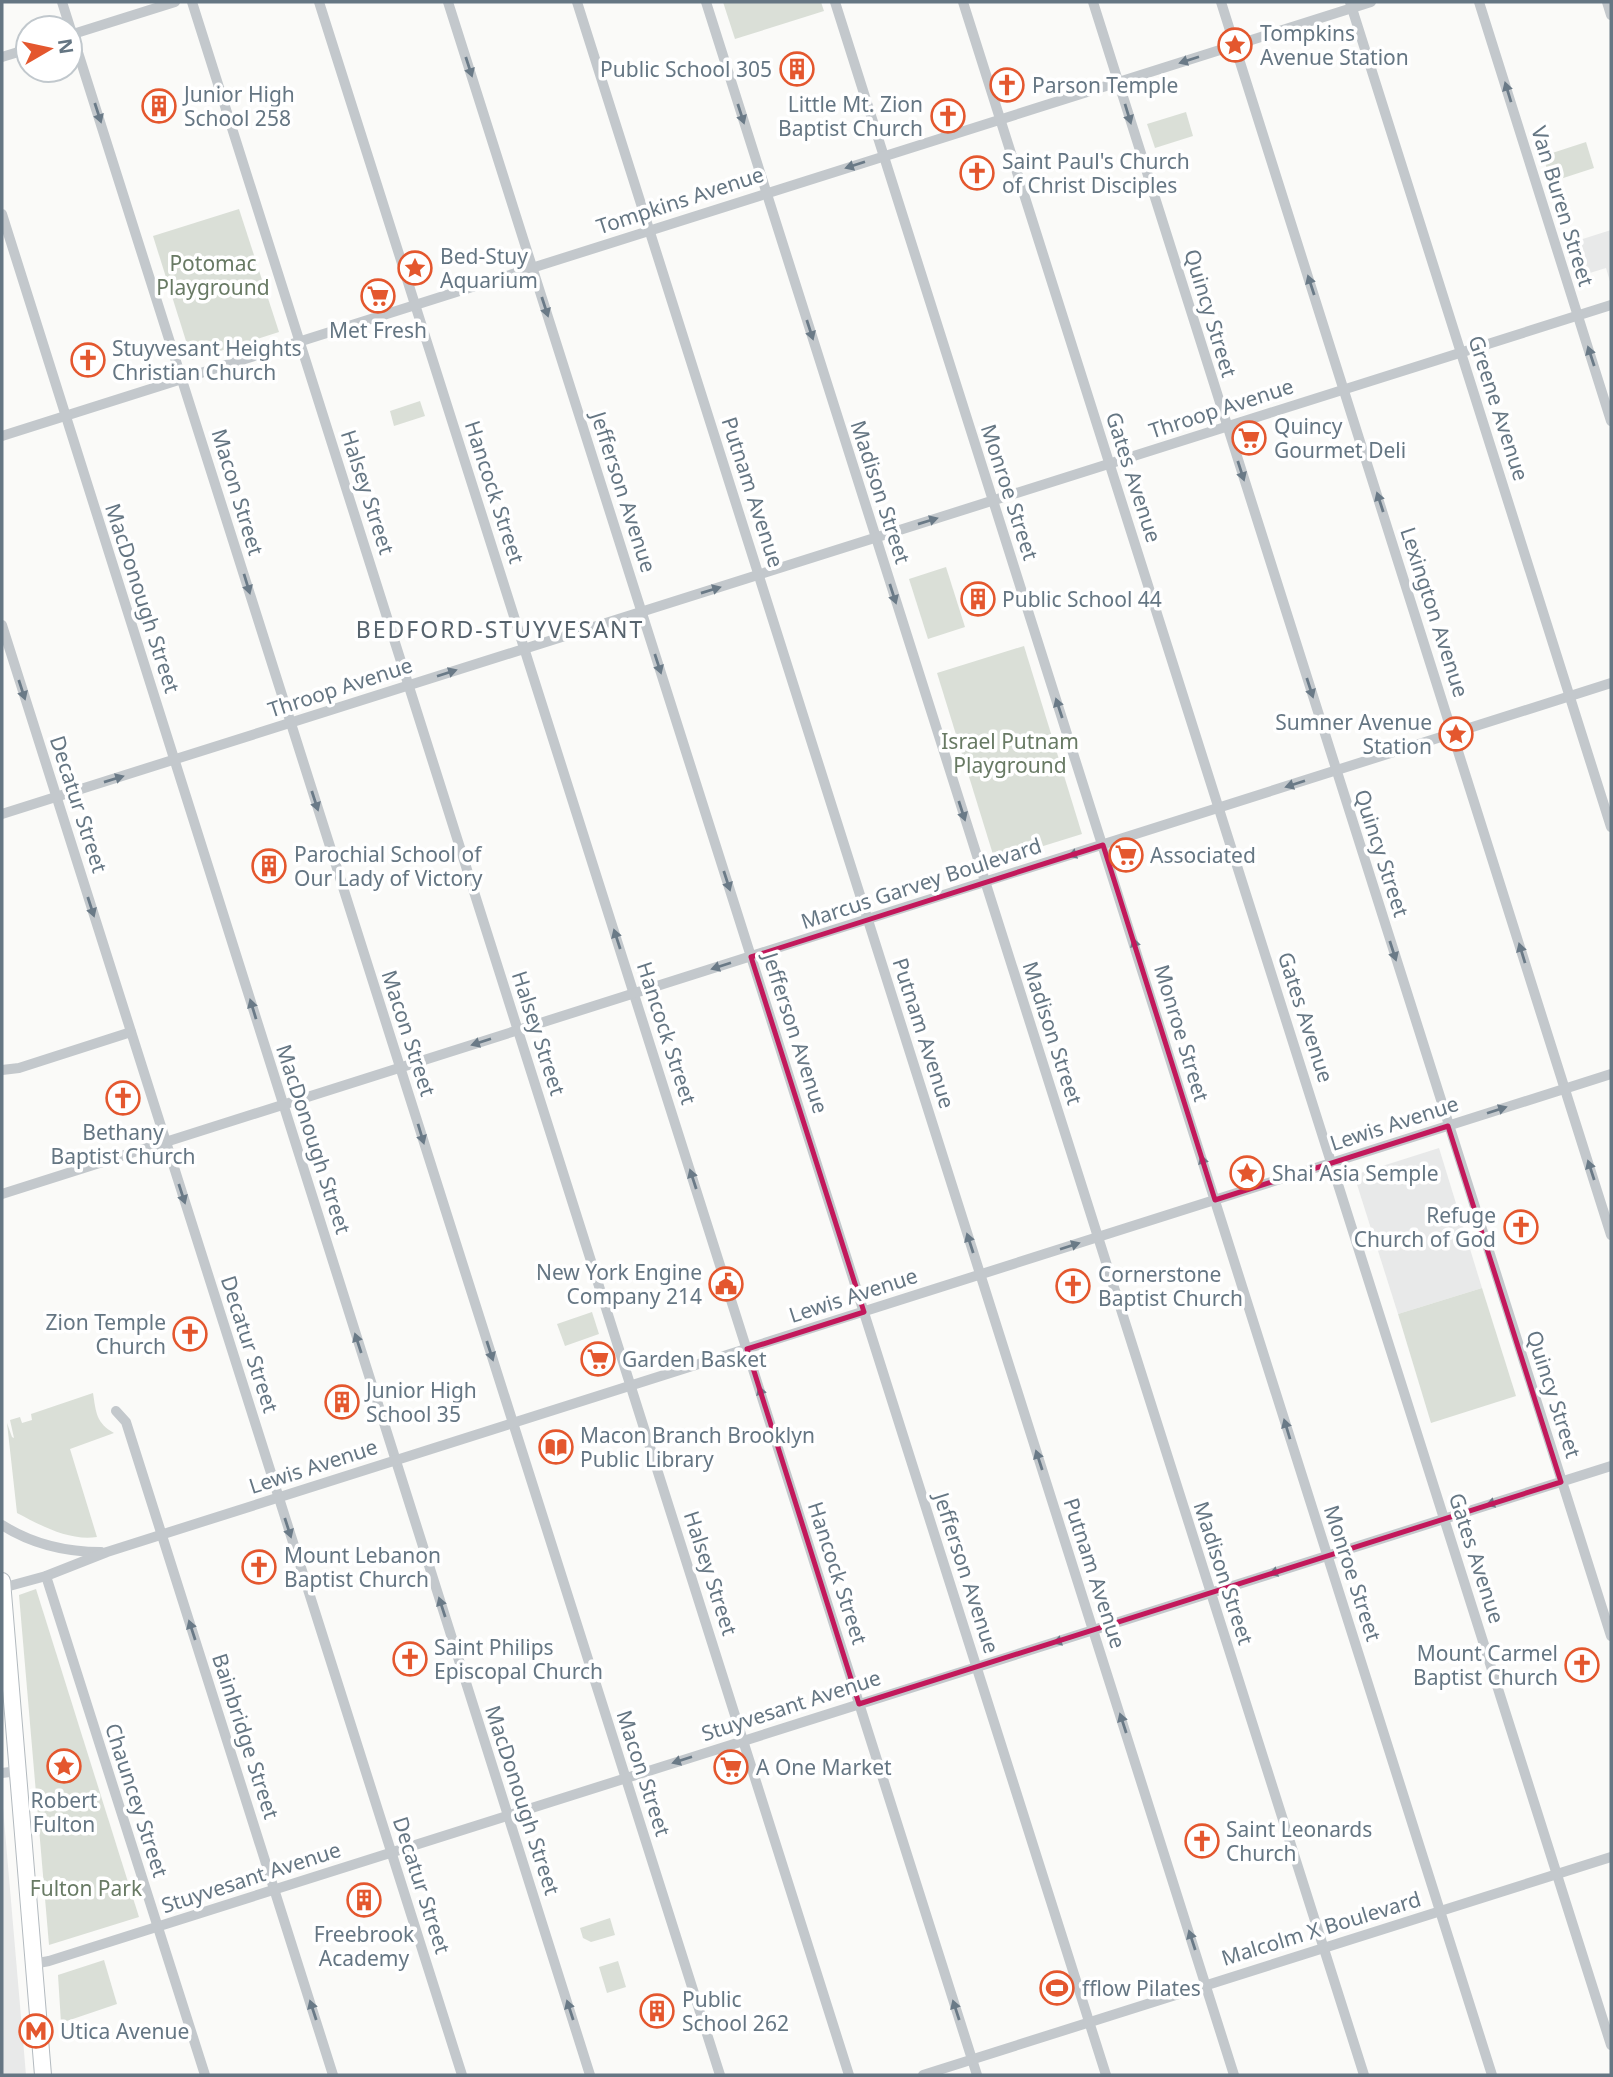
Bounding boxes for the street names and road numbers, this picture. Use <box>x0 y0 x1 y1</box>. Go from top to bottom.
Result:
street label: Van Buren Street <box>1525 122 1601 290</box>
street label: Tompkins Avenue <box>593 160 767 240</box>
street label: Quincy Street <box>1178 245 1244 381</box>
street label: Greene Avenue <box>1462 332 1536 484</box>
street label: Throop Avenue <box>1145 371 1297 445</box>
street label: Jefferson Avenue <box>584 406 663 576</box>
street label: Gates Avenue <box>1100 408 1168 546</box>
street label: Putnam Avenue <box>715 413 791 571</box>
street label: Hancock Street <box>459 417 531 567</box>
street label: Madison Street <box>845 417 917 568</box>
street label: Monroe Street <box>975 420 1045 564</box>
street label: Macon Street <box>206 425 271 559</box>
street label: Halsey Street <box>335 426 401 558</box>
street label: MacDonough Street <box>99 500 187 697</box>
street label: Lexington Avenue <box>1394 523 1476 701</box>
street label: Throop Avenue <box>264 650 416 724</box>
street label: Decatur Street <box>44 732 114 876</box>
street label: Quincy Street <box>1348 786 1416 921</box>
street label: Marcus Garvey Boulevard <box>797 831 1045 935</box>
street label: Jefferson Avenue <box>756 947 835 1117</box>
street label: Gates Avenue <box>1272 948 1340 1086</box>
street label: Putnam Avenue <box>886 954 962 1112</box>
street label: Hancock Street <box>631 958 703 1108</box>
street label: Madison Street <box>1017 958 1089 1109</box>
street label: Monroe Street <box>1148 961 1216 1105</box>
street label: Macon Street <box>375 967 443 1100</box>
street label: Halsey Street <box>506 967 572 1099</box>
street label: MacDonough Street <box>270 1041 358 1238</box>
street label: Lewis Avenue <box>1326 1089 1462 1157</box>
street label: Lewis Avenue <box>785 1261 921 1329</box>
street label: Decatur Street <box>215 1272 285 1416</box>
street label: Quincy Street <box>1520 1327 1588 1462</box>
street label: Lewis Avenue <box>245 1432 381 1500</box>
street label: Jefferson Avenue <box>927 1487 1006 1657</box>
street label: Gates Avenue <box>1443 1489 1511 1627</box>
street label: Putnam Avenue <box>1057 1494 1133 1652</box>
street label: Hancock Street <box>802 1498 874 1648</box>
street label: Madison Street <box>1188 1498 1260 1649</box>
street label: Monroe Street <box>1318 1501 1388 1645</box>
street label: Halsey Street <box>678 1507 744 1639</box>
street label: Bainbridge Street <box>206 1650 286 1823</box>
street label: Stuyvesant Avenue <box>698 1663 884 1747</box>
street label: MacDonough Street <box>479 1702 567 1899</box>
street label: Macon Street <box>610 1707 678 1840</box>
street label: Chauncey Street <box>99 1719 175 1881</box>
street label: Decatur Street <box>387 1813 457 1957</box>
street label: Stuyvesant Avenue <box>158 1835 344 1919</box>
street label: Malcolm X Boulevard <box>1218 1884 1424 1972</box>

